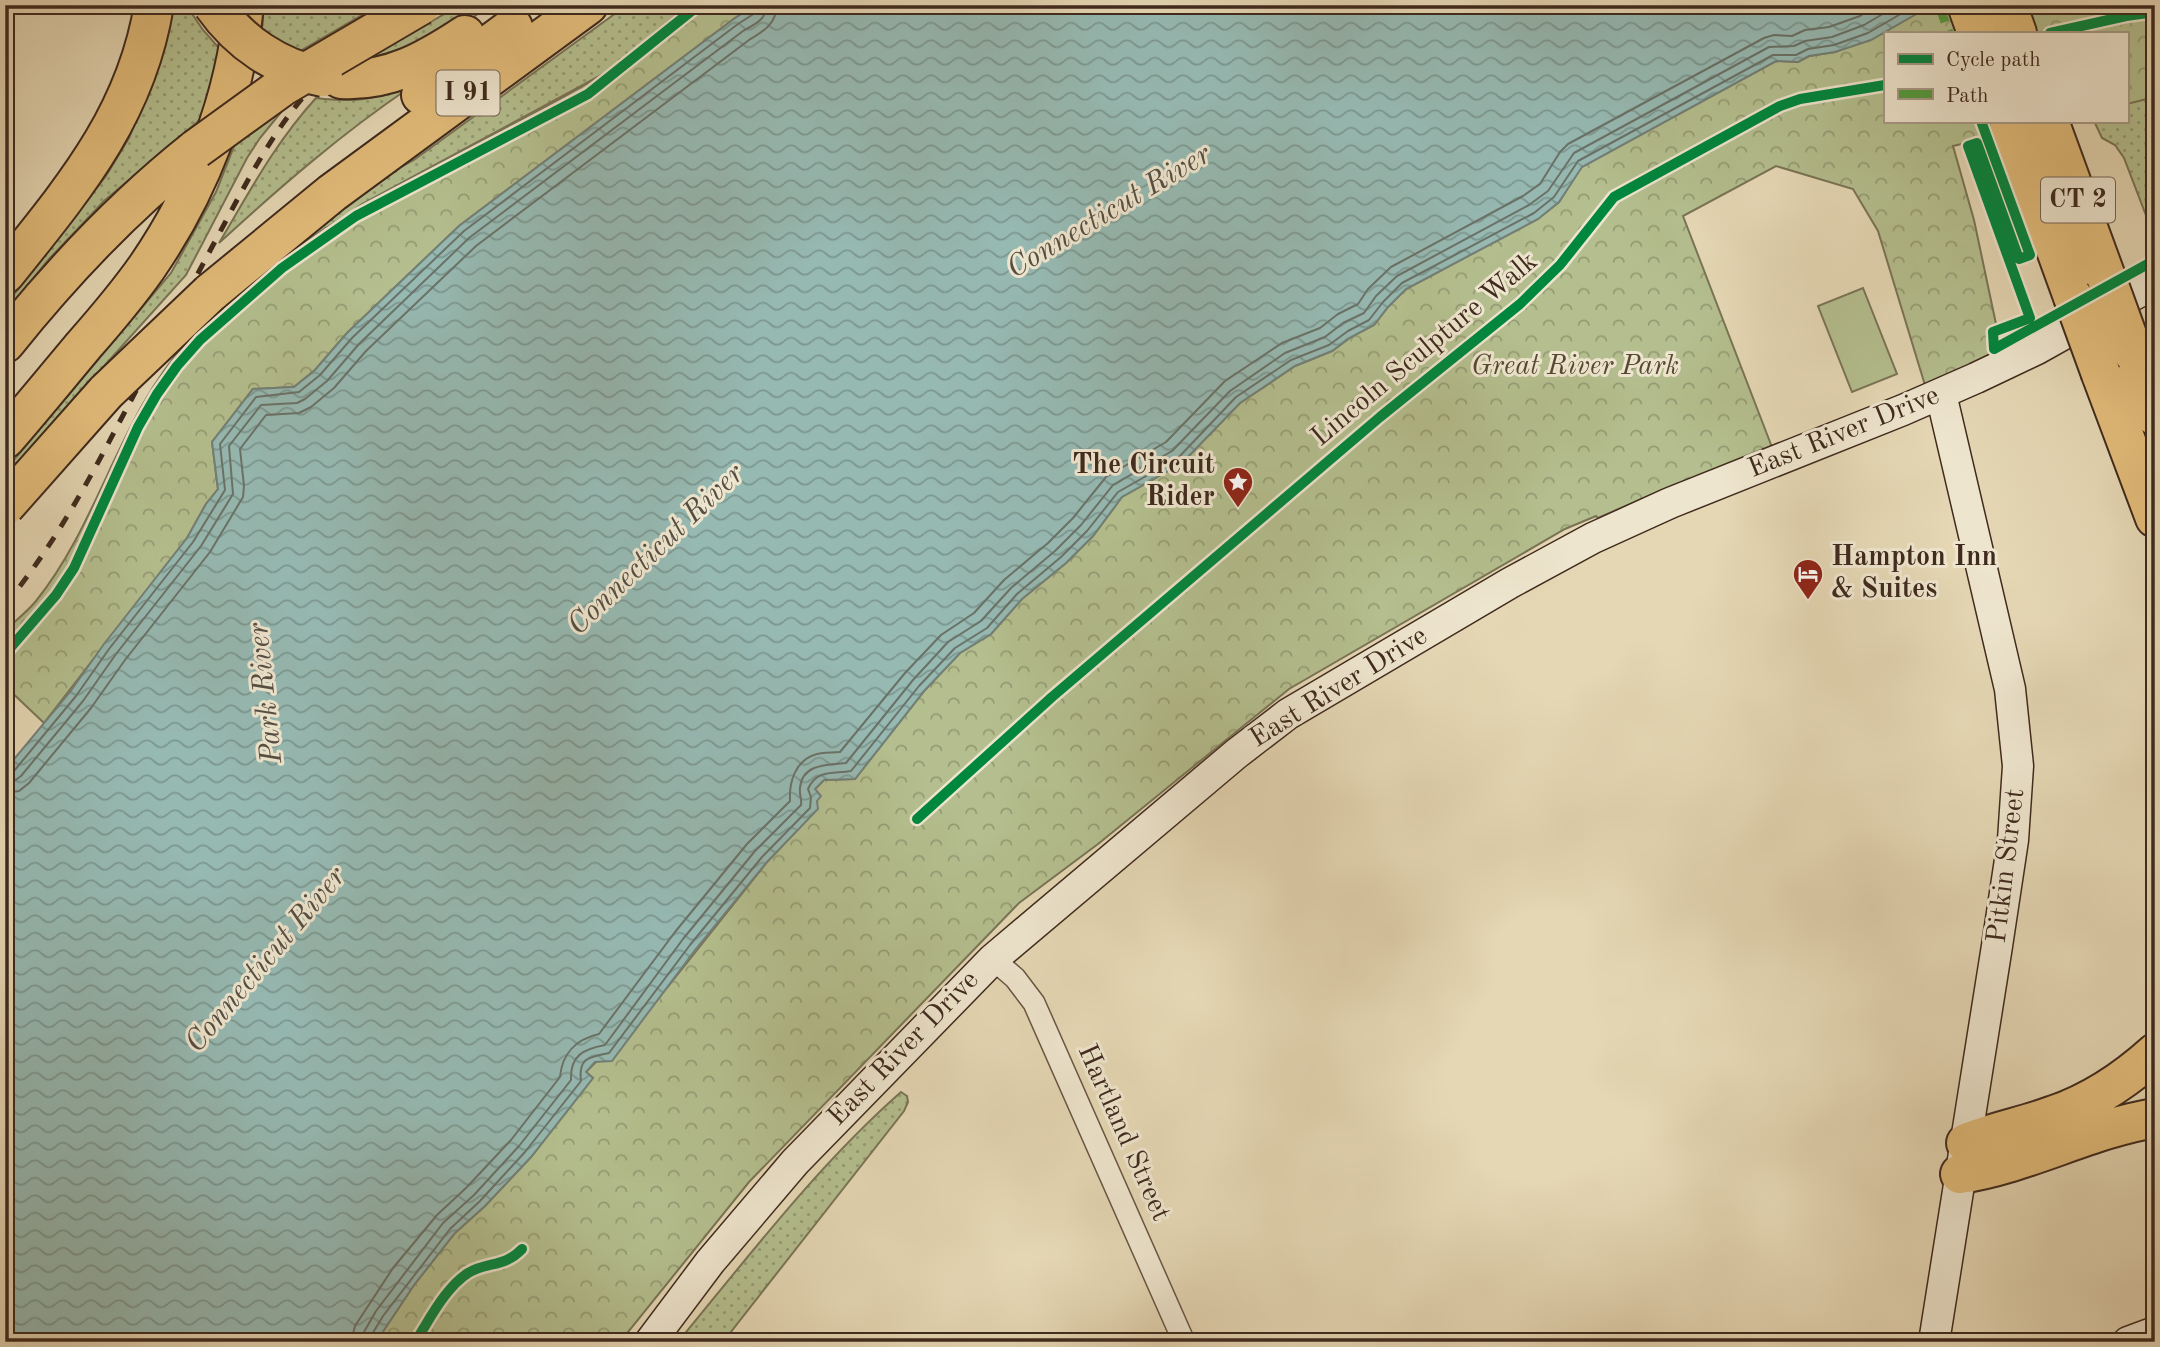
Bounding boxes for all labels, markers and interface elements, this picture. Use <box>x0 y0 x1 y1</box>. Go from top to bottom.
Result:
legend <box>1884 32 2128 122</box>
text: Cycle path <box>1946 50 2041 71</box>
road number: I 91 <box>436 71 500 116</box>
text: Path <box>1946 86 1989 107</box>
water label: Connecticut River <box>1002 139 1217 285</box>
road number: CT 2 <box>2041 178 2115 223</box>
street label: Lincoln Sculpture Walk <box>1307 248 1543 452</box>
park label: Great River Park <box>1471 353 1679 381</box>
street label: East River Drive <box>1744 382 1944 484</box>
place label: The Circuit Rider <box>1072 452 1215 512</box>
water label: Connecticut River <box>562 458 751 641</box>
place icon: The Circuit Rider <box>1221 465 1255 509</box>
place label: Hampton Inn & Suites <box>1831 544 1997 604</box>
hotel icon: Hampton Inn & Suites <box>1791 557 1825 601</box>
water label: Park River <box>244 620 288 766</box>
street label: East River Drive <box>1245 622 1433 754</box>
street label: Pitkin Street <box>1984 787 2030 945</box>
water label: Connecticut River <box>180 861 353 1058</box>
street label: East River Drive <box>823 966 985 1132</box>
street label: Hartland Street <box>1071 1040 1175 1226</box>

